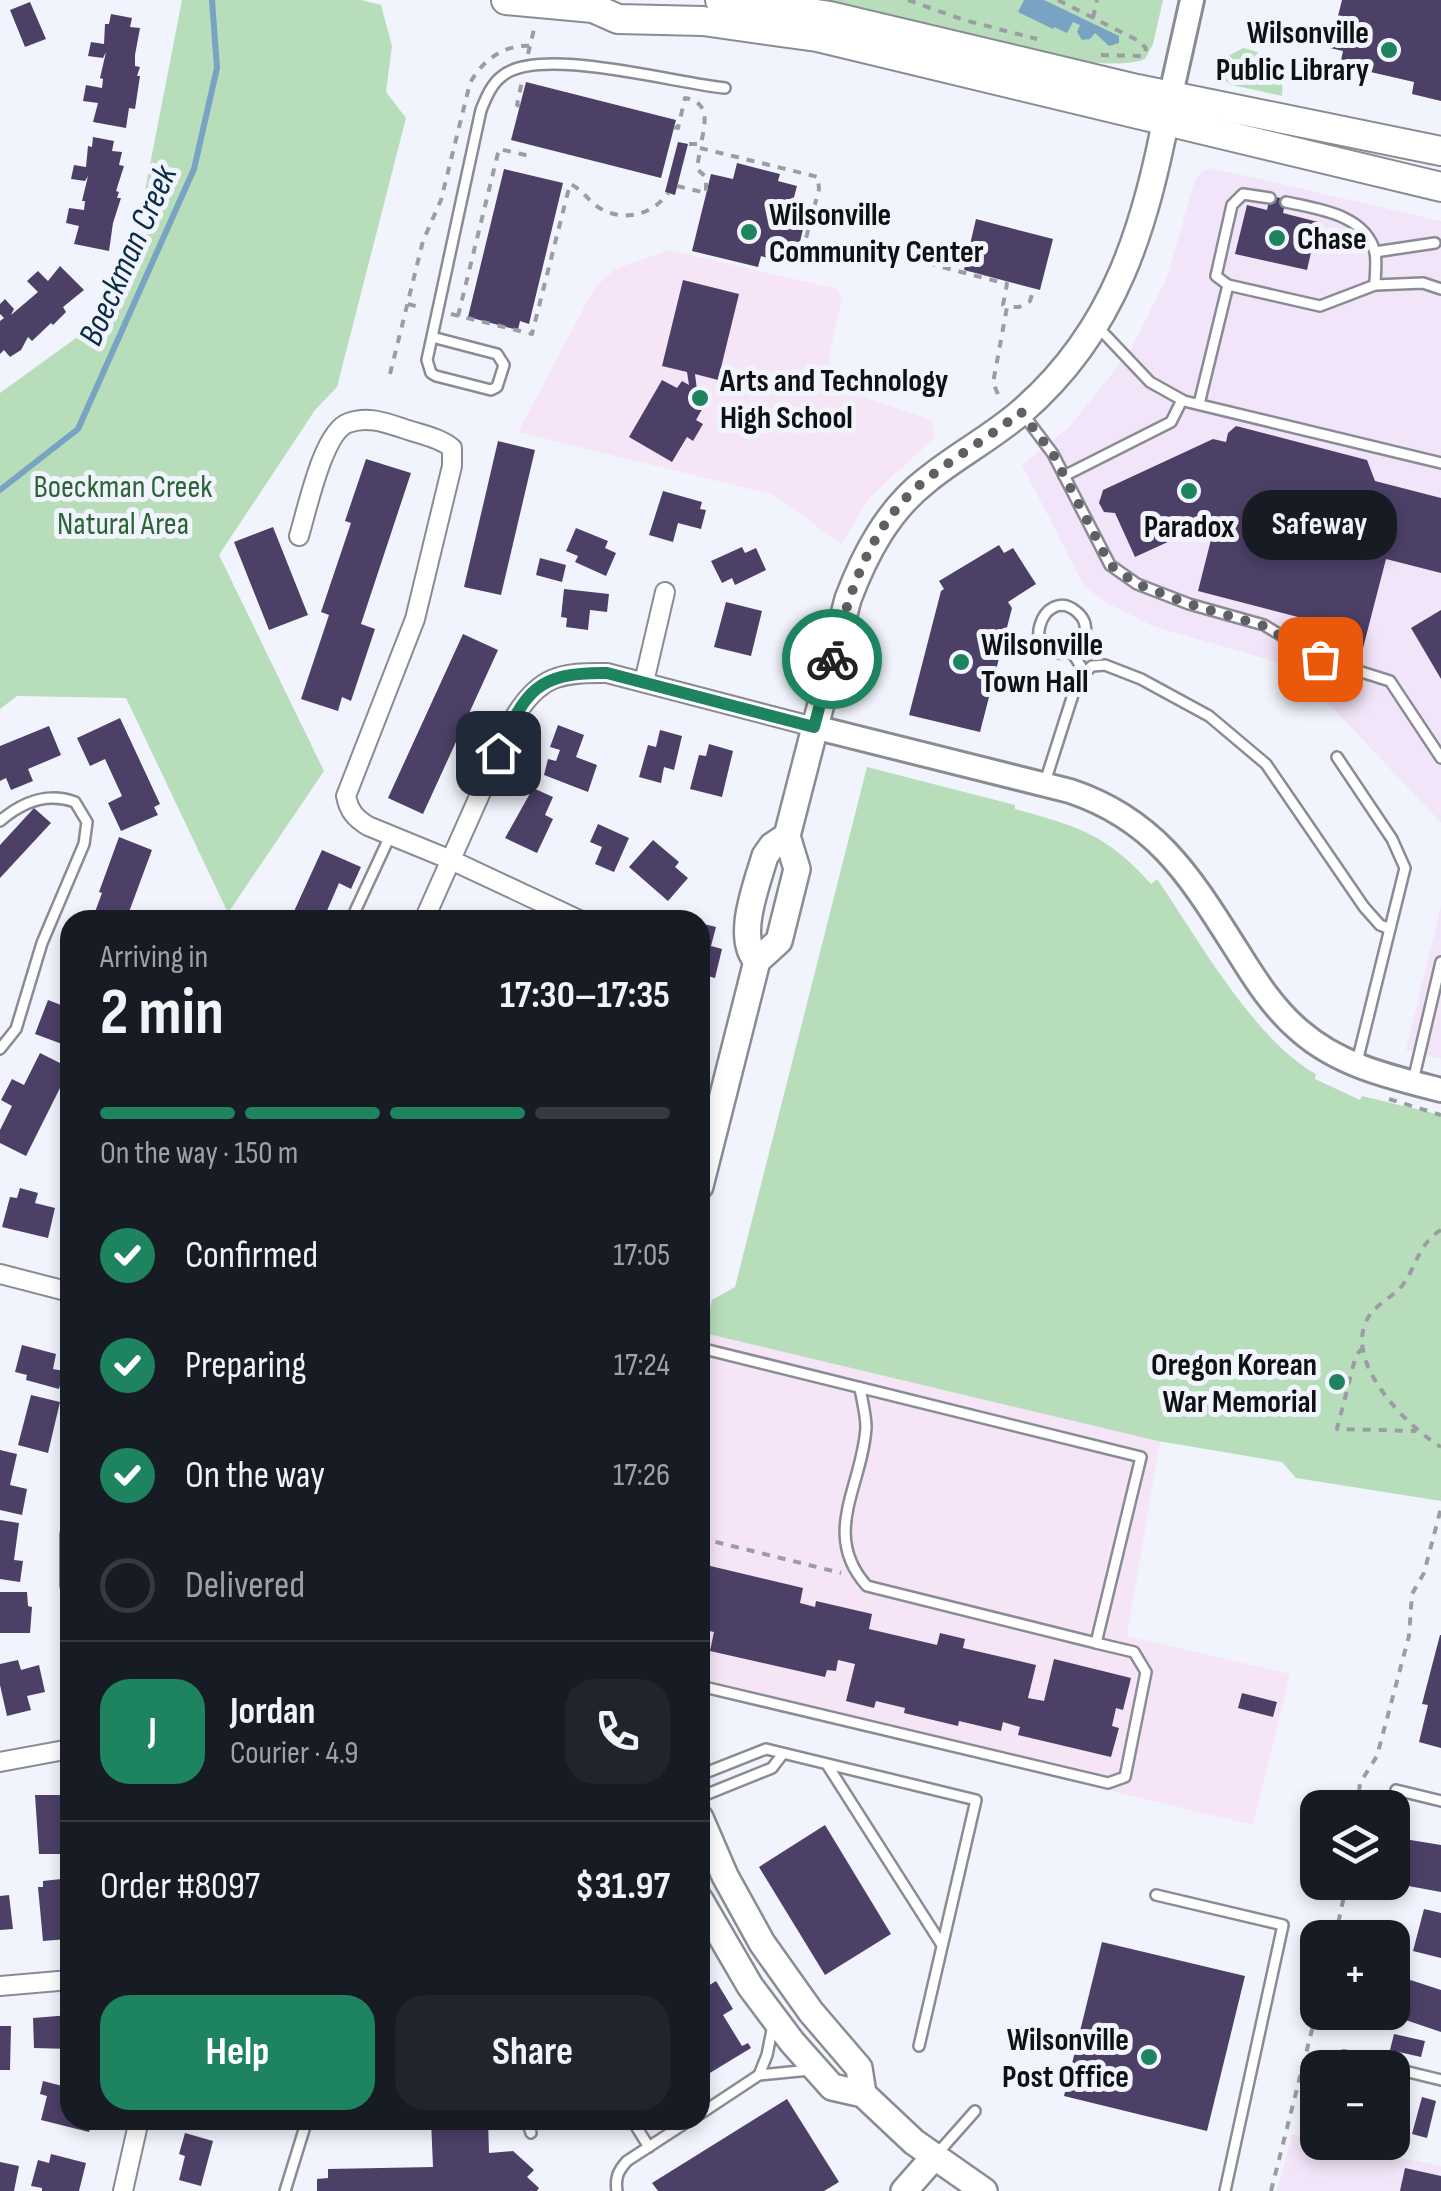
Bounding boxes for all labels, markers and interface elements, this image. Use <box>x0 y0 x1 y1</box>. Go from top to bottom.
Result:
place label: Wilsonville Public Library <box>1216 14 1369 90</box>
marker: Wilsonville Public Library <box>1378 39 1400 61</box>
water label: Boeckman Creek <box>70 158 188 352</box>
place label: Wilsonville Community Center <box>769 196 984 272</box>
place label: Chase <box>1297 220 1367 259</box>
marker: Wilsonville Community Center <box>738 221 760 243</box>
marker: Chase <box>1266 227 1288 249</box>
place label: Arts and Technology High School <box>719 362 948 438</box>
marker: Arts and Technology High School <box>689 387 711 409</box>
park label: Boeckman Creek Natural Area <box>33 468 213 544</box>
marker: Paradox <box>1178 480 1200 502</box>
callout: Safeway <box>1242 489 1398 559</box>
text: Safeway <box>1272 505 1367 544</box>
place label: Paradox <box>1144 508 1235 547</box>
courier <box>782 609 882 709</box>
pin <box>1278 617 1363 702</box>
place label: Wilsonville Town Hall <box>981 626 1103 702</box>
icon: bike <box>805 632 860 687</box>
icon: bag <box>1293 632 1348 687</box>
marker: Wilsonville Town Hall <box>950 651 972 673</box>
pin <box>456 711 541 796</box>
icon: home <box>471 726 526 781</box>
text: Arriving in <box>100 938 208 977</box>
text: 17:30–17:35 <box>500 973 670 1018</box>
text: 2 min <box>100 975 224 1053</box>
text: On the way · 150 m <box>100 1134 298 1173</box>
icon: check <box>100 1228 155 1283</box>
text: Confirmed <box>185 1233 318 1278</box>
text: 17:05 <box>613 1236 670 1275</box>
icon: check <box>100 1338 155 1393</box>
text: Preparing <box>185 1343 306 1388</box>
text: 17:24 <box>614 1346 670 1385</box>
place label: Oregon Korean War Memorial <box>1151 1346 1317 1422</box>
marker: Oregon Korean War Memorial <box>1326 1371 1348 1393</box>
icon: check <box>100 1448 155 1503</box>
text: On the way <box>185 1453 325 1498</box>
text: 17:26 <box>613 1456 670 1495</box>
text: Delivered <box>185 1563 305 1608</box>
button: phone <box>565 1679 670 1784</box>
text: Jordan <box>230 1689 315 1734</box>
text: J <box>148 1709 157 1754</box>
text: Courier · 4.9 <box>230 1734 358 1773</box>
map controls <box>1300 1790 1410 2160</box>
button: layers <box>1300 1790 1410 1900</box>
text: Order #8097 <box>100 1864 260 1909</box>
text: $31.97 <box>575 1864 670 1909</box>
button: + <box>1300 1920 1410 2030</box>
button: Help <box>100 1995 375 2110</box>
button: Share <box>395 1995 670 2110</box>
place label: Wilsonville Post Office <box>1002 2021 1129 2097</box>
marker: Wilsonville Post Office <box>1138 2046 1160 2068</box>
button: − <box>1300 2050 1410 2160</box>

